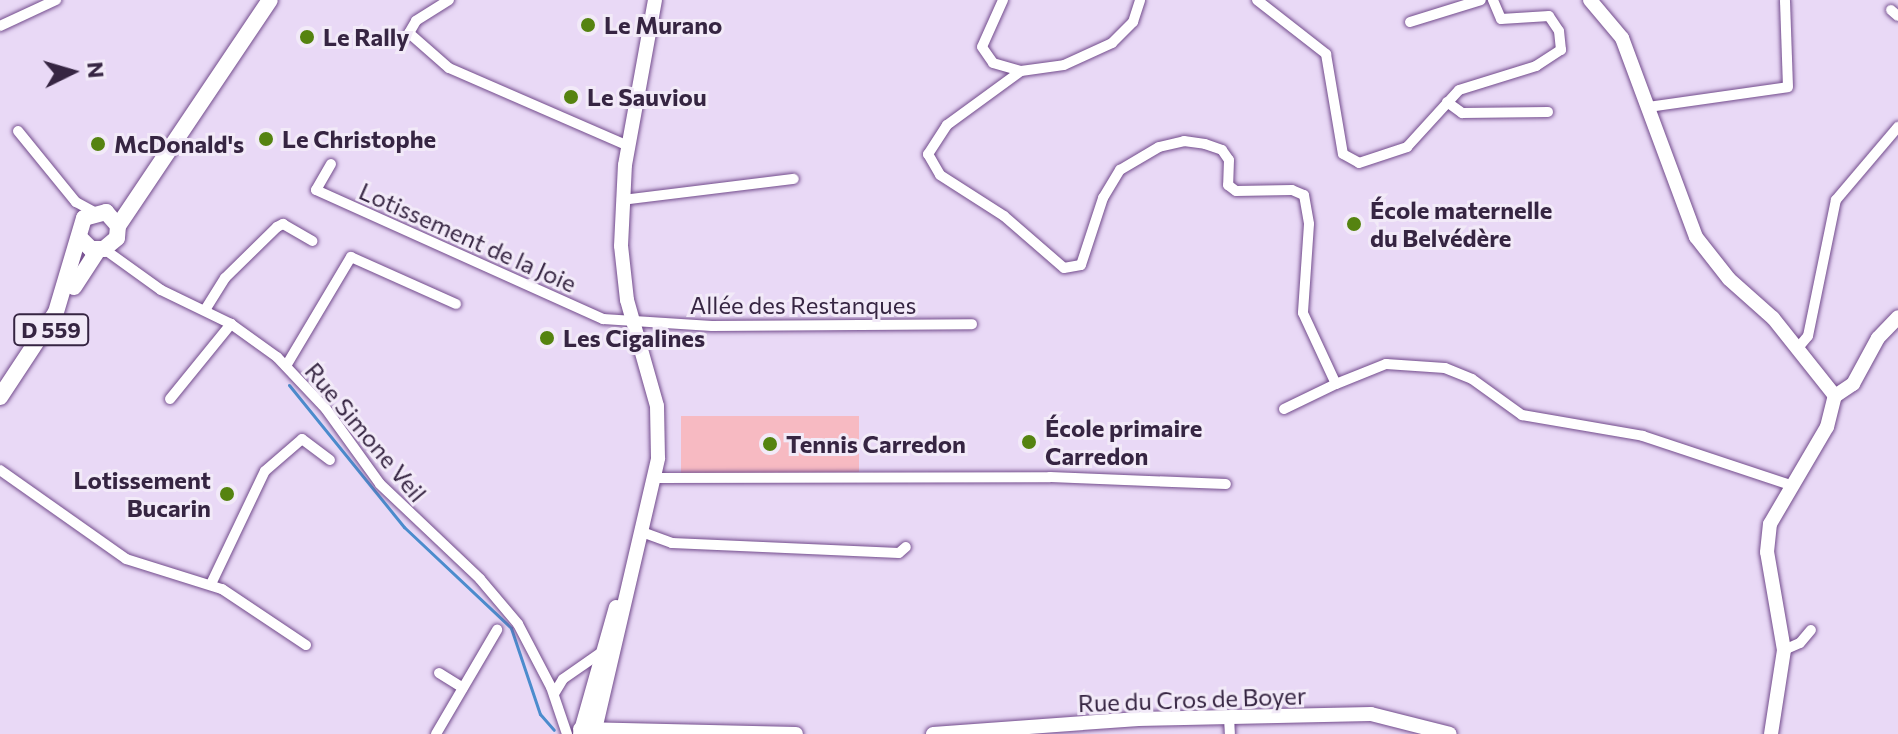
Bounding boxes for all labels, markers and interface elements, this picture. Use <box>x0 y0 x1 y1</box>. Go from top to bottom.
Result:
place label: Le Murano <box>604 11 722 39</box>
marker: Le Murano <box>579 16 597 34</box>
place label: Le Rally <box>323 23 410 51</box>
marker: Le Rally <box>298 28 316 46</box>
north arrow <box>32 32 112 112</box>
text: N <box>82 60 111 79</box>
place label: Le Sauviou <box>587 83 707 111</box>
marker: Le Sauviou <box>562 88 580 106</box>
place label: Le Christophe <box>282 125 436 153</box>
place label: McDonald's <box>114 130 244 158</box>
marker: Le Christophe <box>257 130 275 148</box>
marker: McDonald's <box>89 135 107 153</box>
street label: Lotissement de la Joie <box>355 176 581 298</box>
place label: École maternelle du Belvédère <box>1370 196 1552 252</box>
marker: École maternelle du Belvédère <box>1345 215 1363 233</box>
street label: Allée des Restanques <box>690 291 916 319</box>
road number: D 559 <box>13 312 89 348</box>
place label: Les Cigalines <box>563 324 705 352</box>
marker: Les Cigalines <box>538 329 556 347</box>
street label: Rue Simone Veil <box>299 357 433 507</box>
place label: École primaire Carredon <box>1045 414 1202 470</box>
place label: Tennis Carredon <box>786 430 966 458</box>
marker: École primaire Carredon <box>1020 433 1038 451</box>
marker: Tennis Carredon <box>761 435 779 453</box>
place label: Lotissement Bucarin <box>73 466 211 522</box>
marker: Lotissement Bucarin <box>218 485 236 503</box>
street label: Rue du Cros de Boyer <box>1077 681 1307 717</box>

